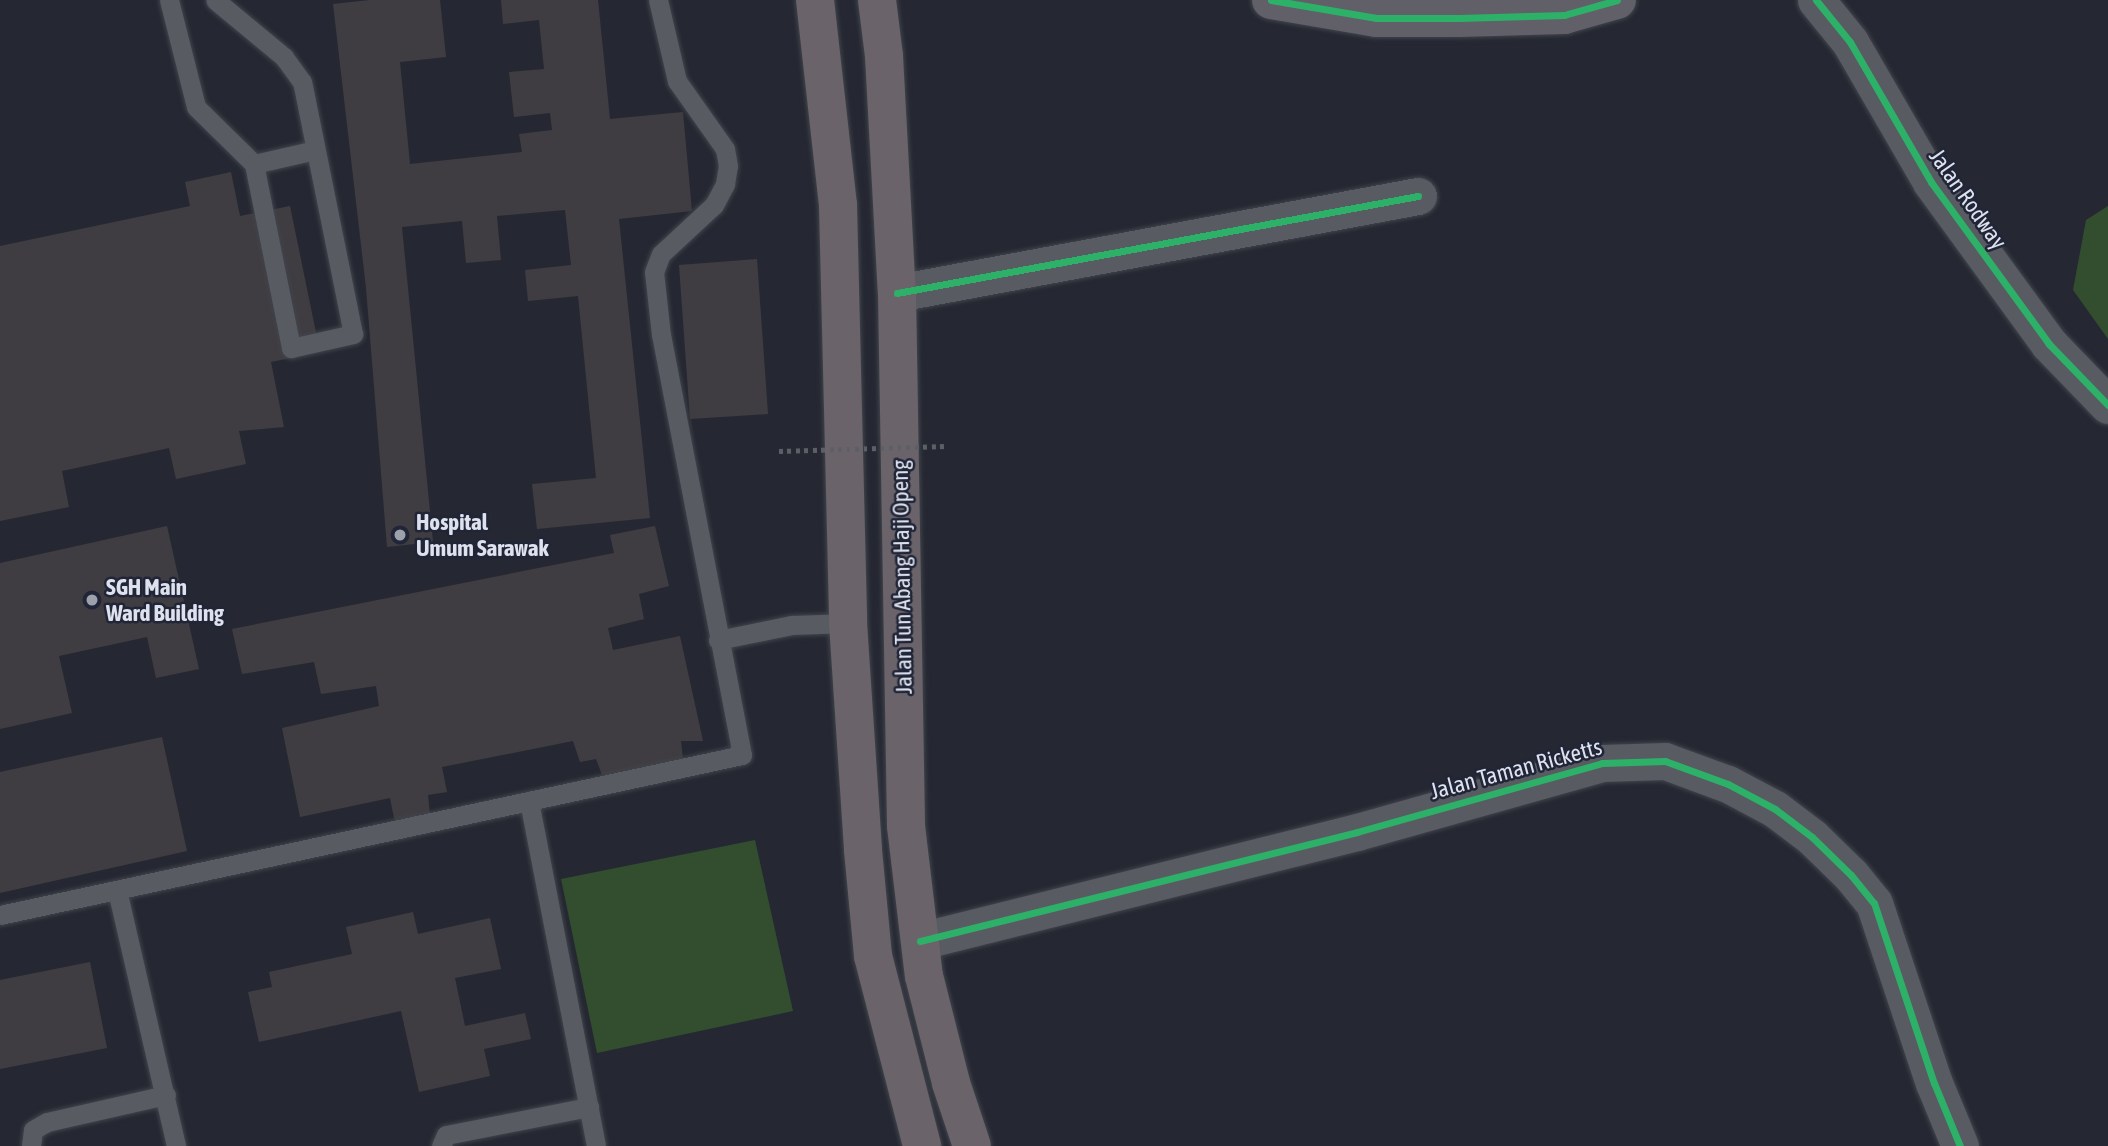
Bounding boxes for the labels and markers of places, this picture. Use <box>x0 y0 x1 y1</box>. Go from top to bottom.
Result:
place label: Hospital Umum Sarawak <box>416 508 549 562</box>
marker: Hospital Umum Sarawak <box>390 525 410 545</box>
place label: SGH Main Ward Building <box>106 573 224 627</box>
marker: SGH Main Ward Building <box>84 592 100 608</box>

